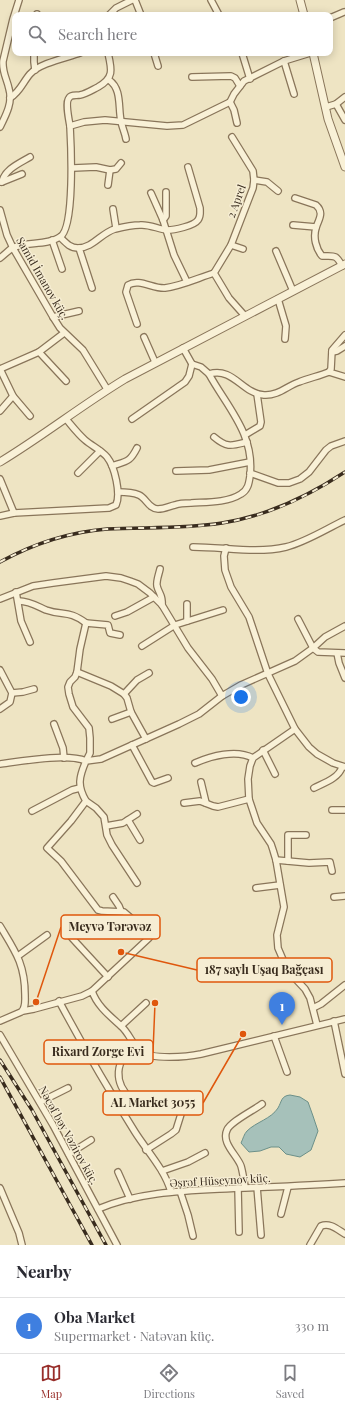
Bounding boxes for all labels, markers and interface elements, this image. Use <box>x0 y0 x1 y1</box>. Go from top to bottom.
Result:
search box <box>12 12 333 56</box>
icon: search <box>26 23 48 45</box>
text: Search here <box>58 24 137 44</box>
street label: 2 Aprel <box>223 182 249 220</box>
street label: Samid İmanov küç. <box>13 234 73 322</box>
your location <box>231 687 251 707</box>
callout: Meyvə Tərəvəz <box>61 915 160 939</box>
text: Meyvə Tərəvəz <box>69 918 152 934</box>
callout: 187 saylı Uşaq Bağçası <box>197 958 332 982</box>
text: 187 saylı Uşaq Bağçası <box>205 961 324 977</box>
pin: 1 <box>269 992 295 1025</box>
callout: Rixard Zorge Evi <box>44 1040 153 1064</box>
text: Rixard Zorge Evi <box>52 1043 144 1059</box>
street label: Nəcəf bəy Vəzirov küç. <box>36 1083 102 1187</box>
callout: AL Market 3055 <box>103 1091 203 1115</box>
text: AL Market 3055 <box>110 1094 196 1110</box>
street label: Əşrəf Hüseynov küç. <box>169 1170 271 1190</box>
text: Nearby <box>16 1260 71 1282</box>
text: Oba Market <box>54 1307 135 1327</box>
text: 1 <box>27 1317 31 1334</box>
text: 330 m <box>295 1317 329 1334</box>
text: Supermarket · Natəvan küç. <box>54 1327 214 1344</box>
tab: Map <box>40 1362 62 1401</box>
tab: Directions <box>143 1362 195 1401</box>
tab: Saved <box>276 1362 304 1401</box>

